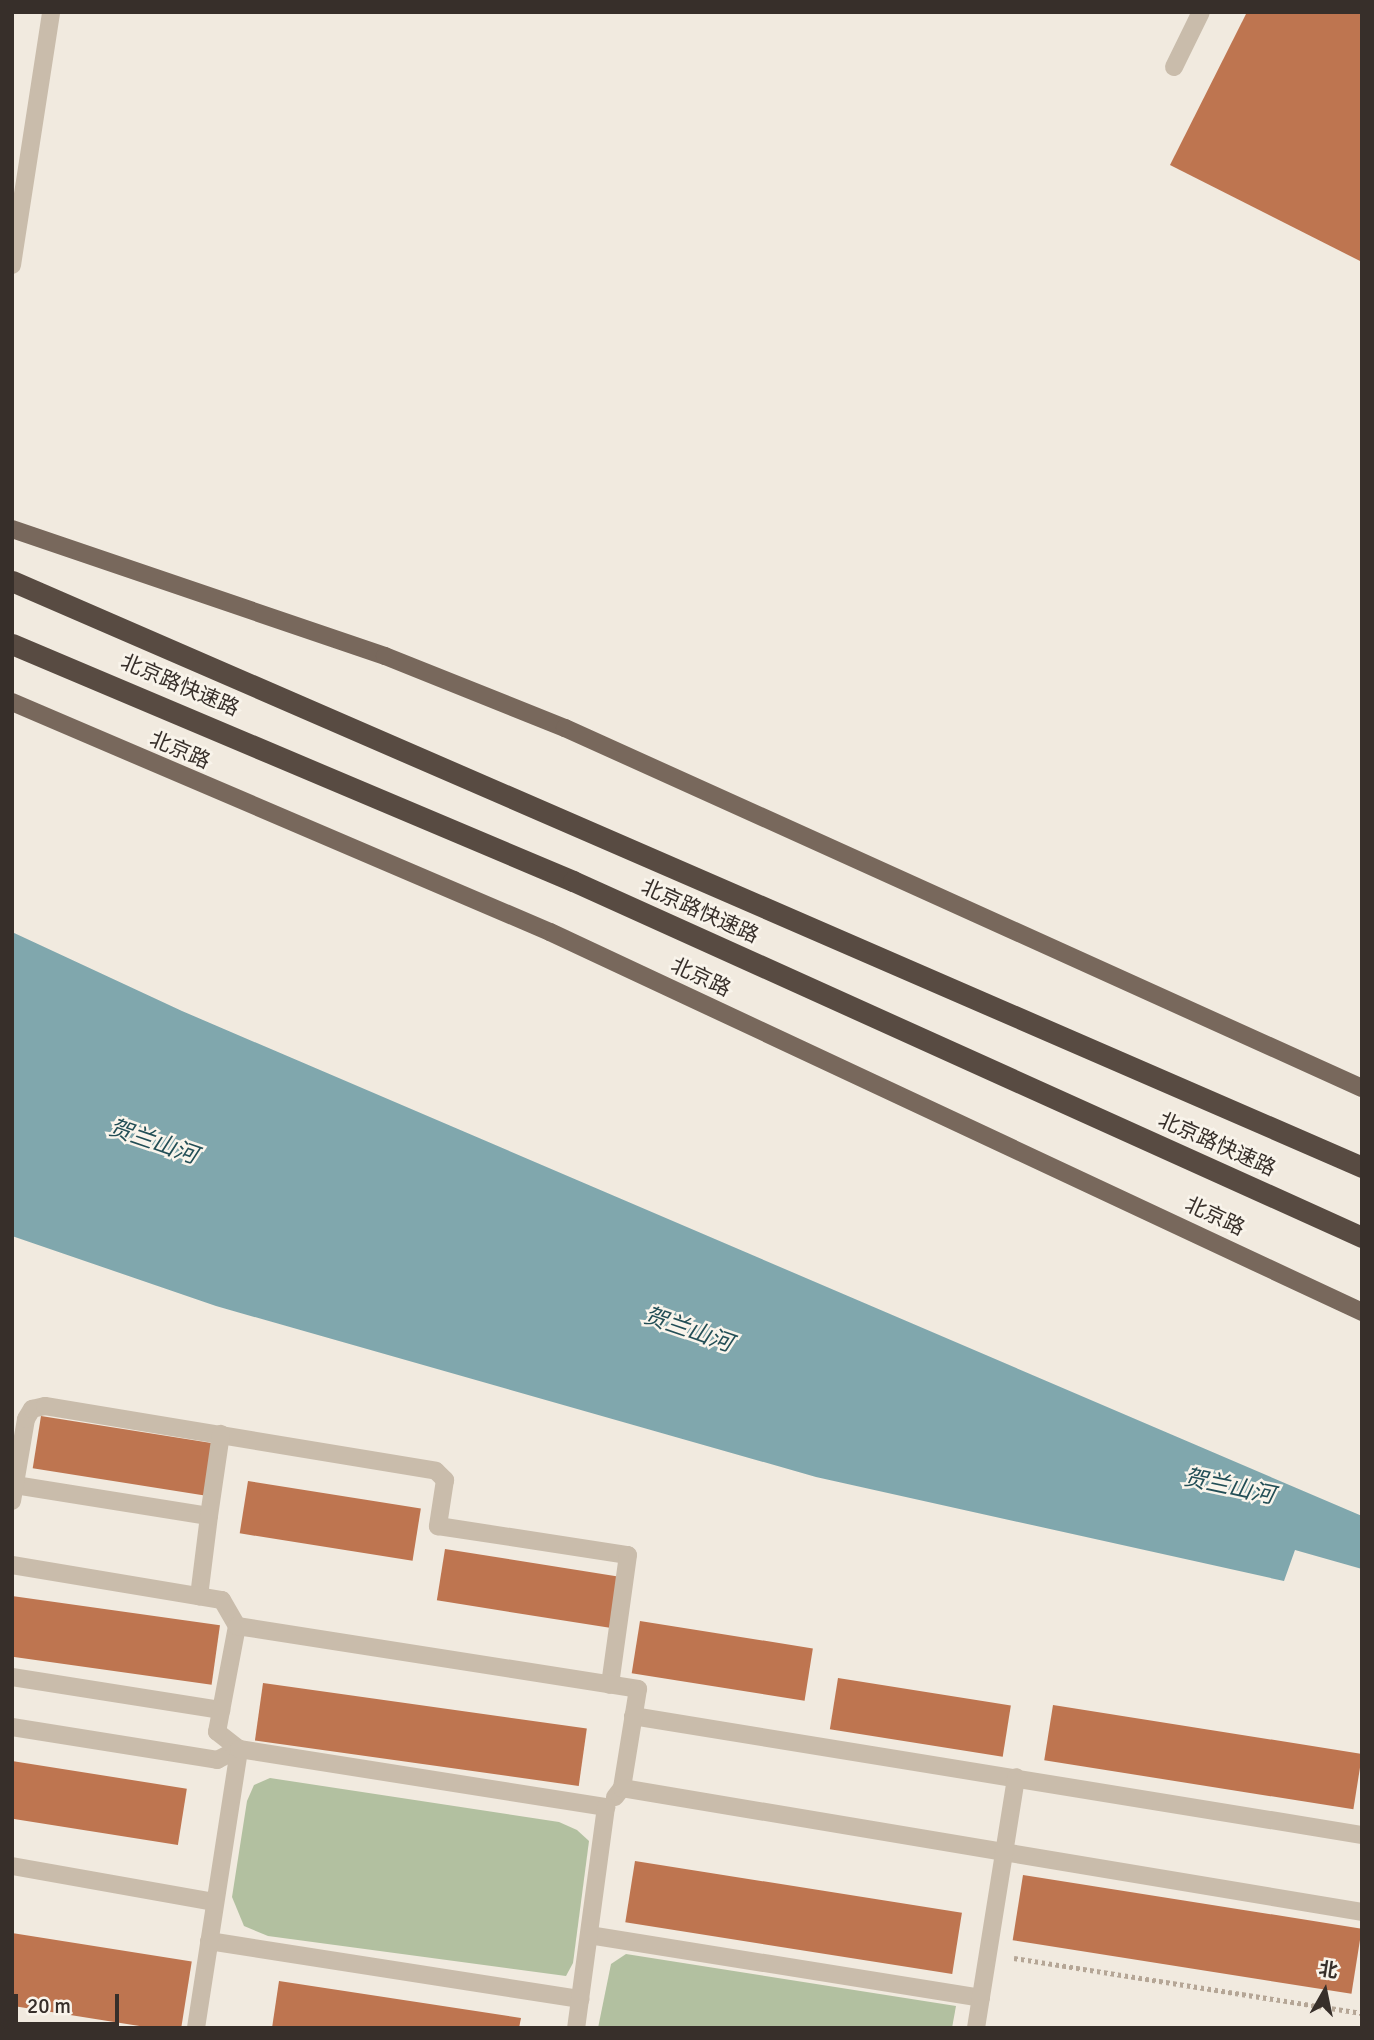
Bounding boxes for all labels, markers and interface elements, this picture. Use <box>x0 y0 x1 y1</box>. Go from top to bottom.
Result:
street label: 北京路快速路 <box>117 649 243 721</box>
street label: 北京路 <box>146 726 214 774</box>
street label: 北京路快速路 <box>637 874 763 948</box>
street label: 北京路 <box>667 952 735 1002</box>
street label: 北京路快速路 <box>1154 1107 1280 1181</box>
water label: 贺兰山河 <box>105 1114 201 1170</box>
street label: 北京路 <box>1181 1191 1249 1241</box>
water label: 贺兰山河 <box>640 1302 736 1358</box>
water label: 贺兰山河 <box>1181 1464 1277 1510</box>
north arrow <box>1290 1956 1360 2026</box>
text: 北 <box>1317 1957 1340 1984</box>
scale bar <box>18 1980 122 2024</box>
text: 20 m <box>27 1993 71 2019</box>

